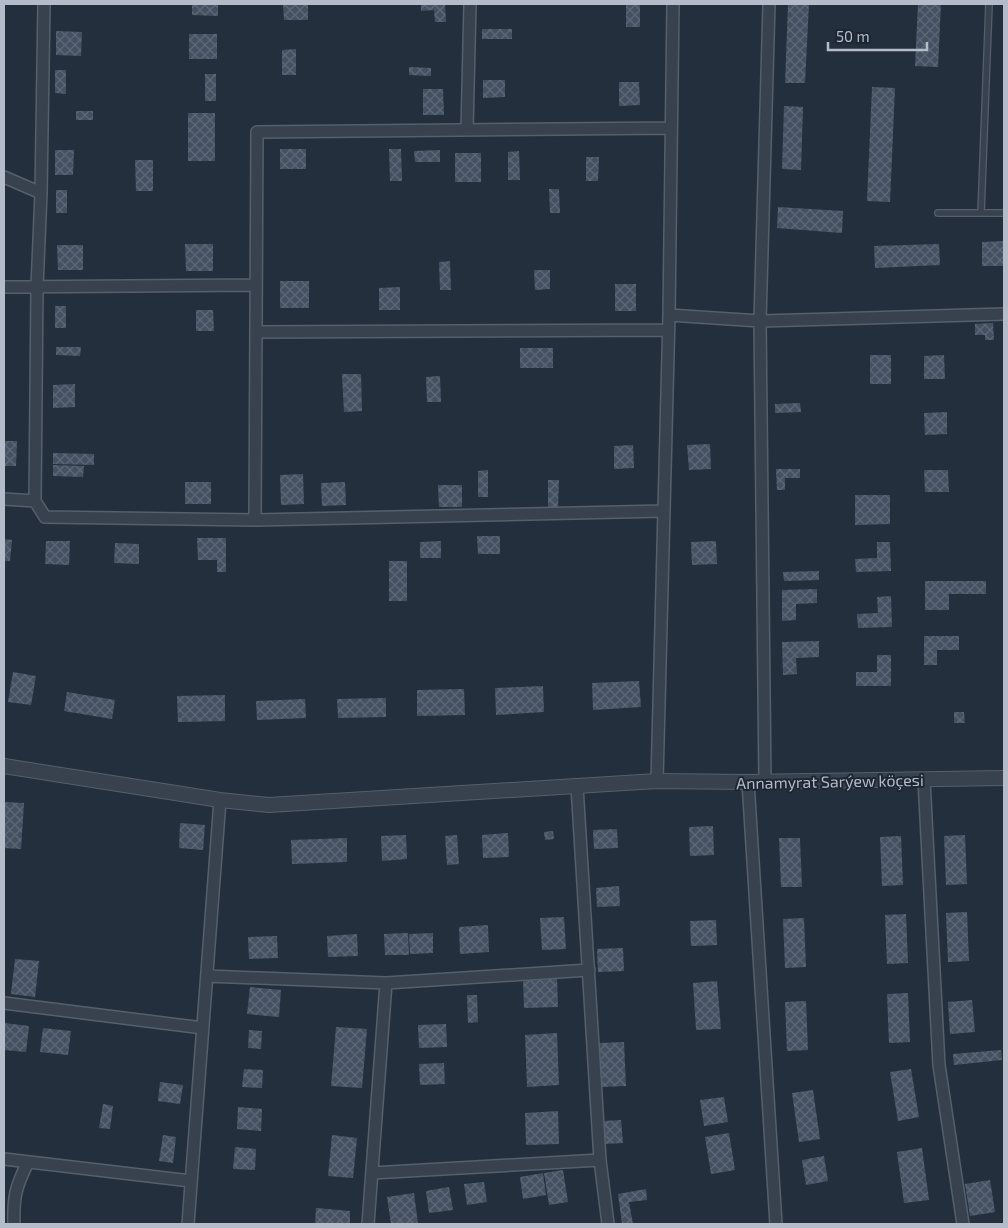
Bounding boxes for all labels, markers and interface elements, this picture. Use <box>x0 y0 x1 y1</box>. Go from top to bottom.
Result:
scale bar <box>828 20 927 52</box>
text: 50 m <box>836 27 870 45</box>
street label: Annamyrat Sarýew köçesi <box>736 770 924 793</box>

